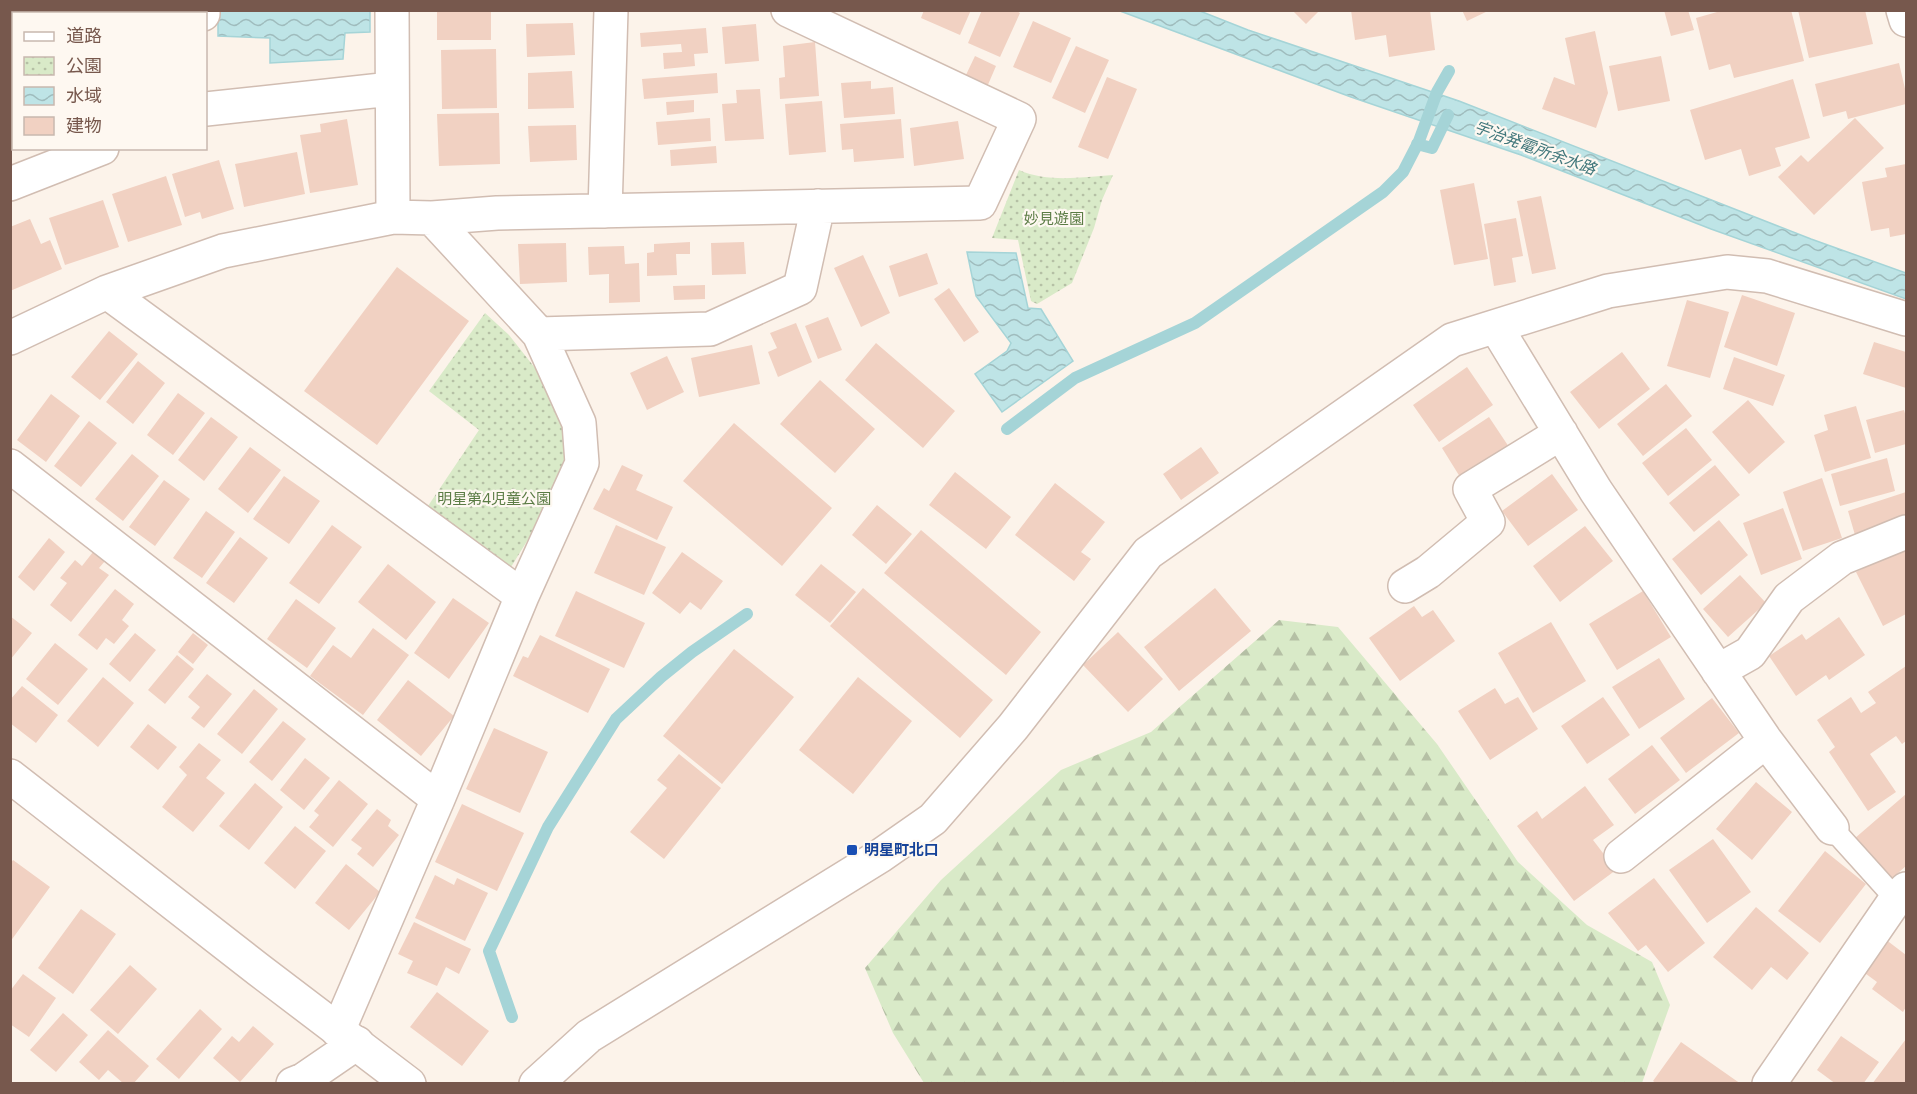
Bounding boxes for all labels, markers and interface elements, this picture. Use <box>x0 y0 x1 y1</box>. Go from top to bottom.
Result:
legend <box>12 12 207 150</box>
text: 道路 <box>66 24 102 48</box>
text: 公園 <box>66 54 102 78</box>
text: 水域 <box>66 84 102 108</box>
text: 建物 <box>66 114 102 138</box>
water label: 宇治発電所余水路 <box>1471 116 1601 180</box>
park label: 妙見遊園 <box>1024 209 1084 229</box>
park label: 明星第4児童公園 <box>437 489 551 509</box>
place label: 明星町北口 <box>864 840 939 860</box>
marker: 明星町北口 <box>845 843 859 857</box>

